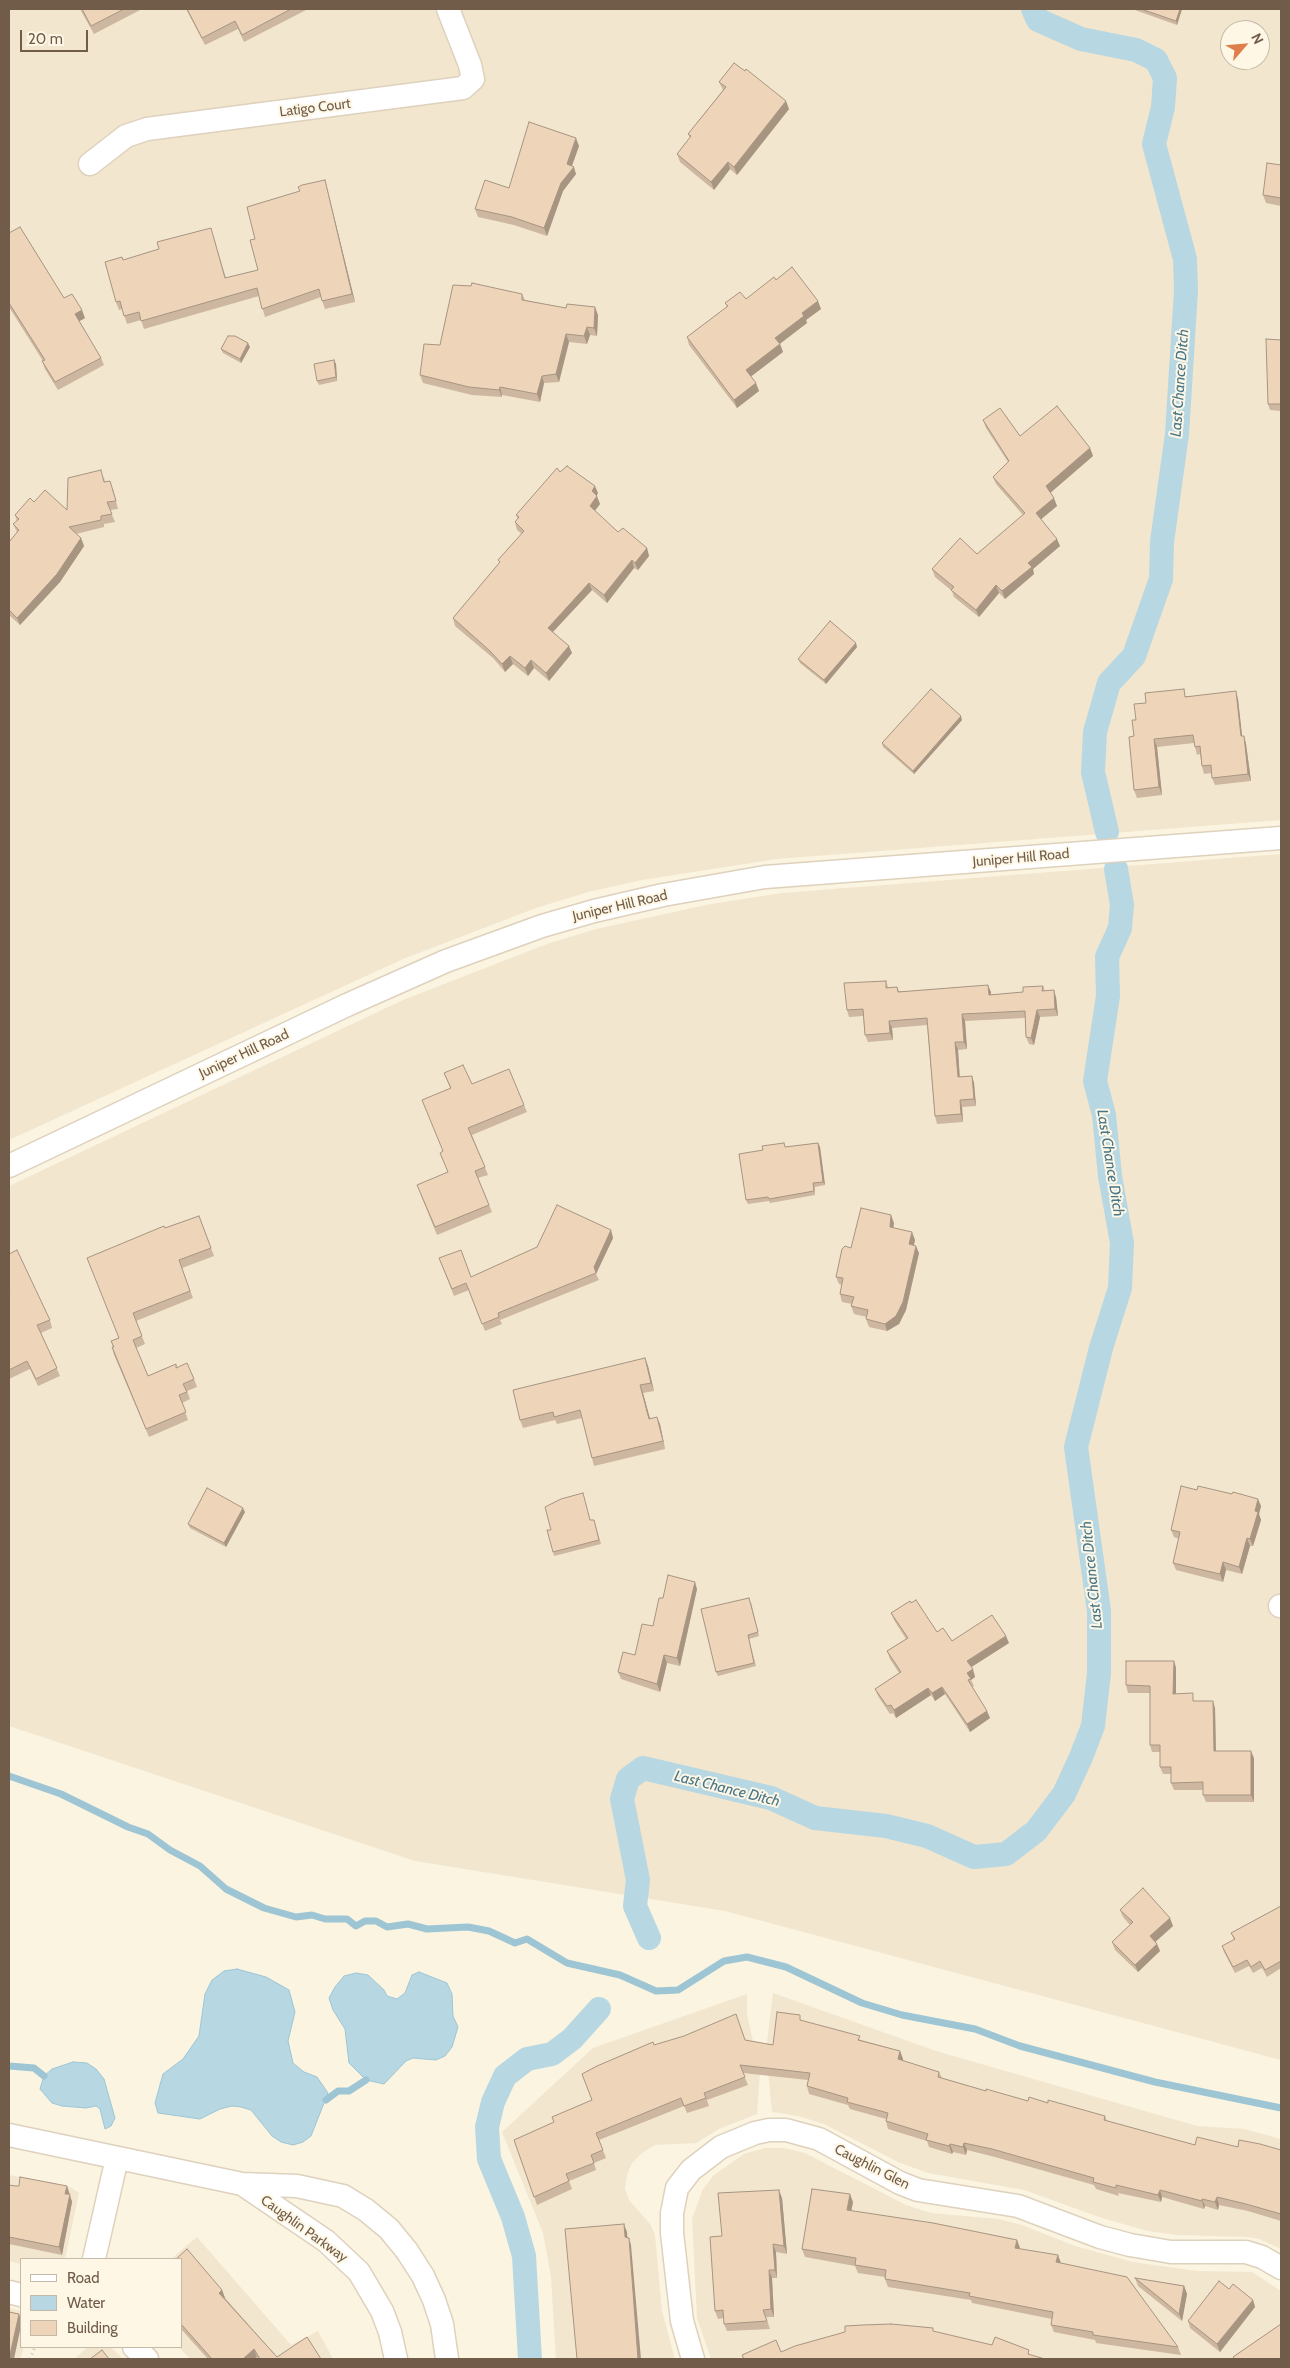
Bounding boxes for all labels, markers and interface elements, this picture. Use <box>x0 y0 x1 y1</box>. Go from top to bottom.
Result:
scale bar <box>22 20 90 52</box>
north arrow <box>1220 20 1270 70</box>
text: 20 m <box>28 30 63 48</box>
text: N <box>1247 30 1268 47</box>
street label: Latigo Court <box>278 95 352 121</box>
water label: Last Chance Ditch <box>1167 328 1193 438</box>
street label: Juniper Hill Road <box>972 845 1070 871</box>
street label: Juniper Hill Road <box>571 887 669 925</box>
street label: Juniper Hill Road <box>197 1026 291 1082</box>
water label: Last Chance Ditch <box>1093 1108 1127 1218</box>
water label: Last Chance Ditch <box>1077 1520 1107 1630</box>
water label: Last Chance Ditch <box>672 1767 782 1811</box>
street label: Caughlin Glen <box>832 2141 912 2193</box>
street label: Caughlin Parkway <box>257 2192 351 2266</box>
legend <box>20 2258 182 2348</box>
text: Road <box>67 2269 100 2287</box>
text: Water <box>67 2294 105 2312</box>
text: Building <box>67 2319 118 2337</box>

